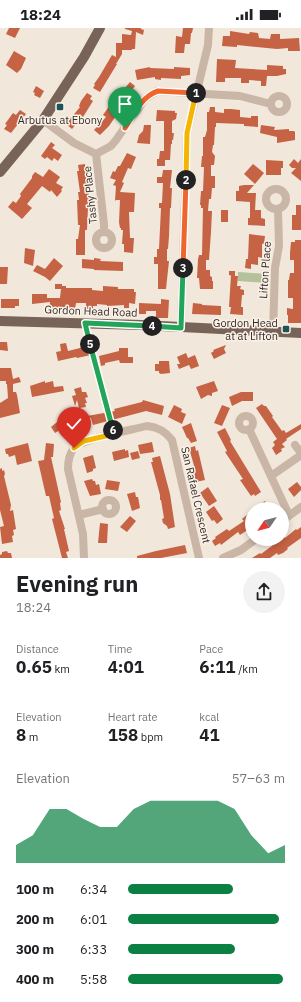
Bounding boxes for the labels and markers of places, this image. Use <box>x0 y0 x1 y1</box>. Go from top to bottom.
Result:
pin: 1 <box>186 83 206 103</box>
pin <box>108 87 142 128</box>
marker: Arbutus at Ebony <box>55 102 65 112</box>
place label: Arbutus at Ebony <box>18 113 103 127</box>
pin: 2 <box>176 170 196 190</box>
pin: 3 <box>173 258 193 278</box>
pin: 4 <box>142 316 162 336</box>
place label: Gordon Head at at Lifton <box>213 316 278 343</box>
marker: Gordon Head at at Lifton <box>281 324 291 334</box>
pin: 5 <box>80 334 100 354</box>
pin <box>57 407 91 448</box>
pin: 6 <box>103 420 123 440</box>

